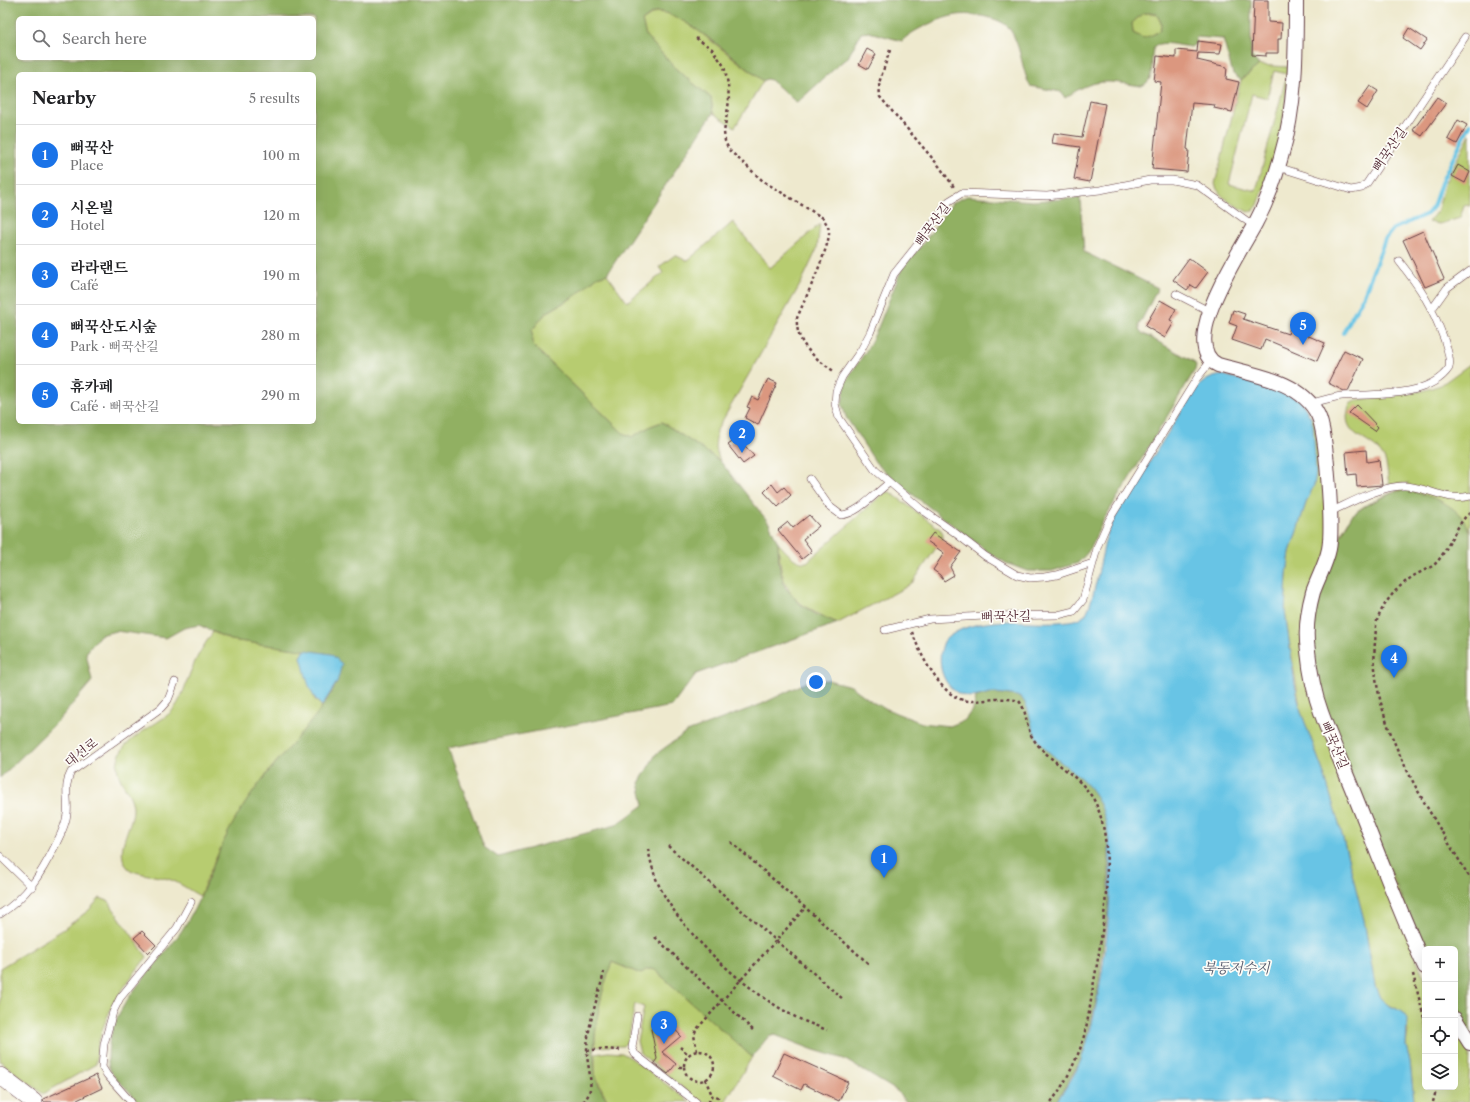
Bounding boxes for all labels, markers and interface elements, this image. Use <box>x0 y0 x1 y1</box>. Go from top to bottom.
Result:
search box <box>16 16 316 60</box>
icon: search <box>30 27 52 49</box>
text: Search here <box>62 29 147 48</box>
text: Nearby <box>32 88 96 108</box>
text: 5 results <box>249 90 300 106</box>
street label: 뻐꾹산길 <box>1368 124 1410 174</box>
text: 뻐꾹산 <box>70 138 113 157</box>
text: 1 <box>42 147 48 163</box>
text: 100 m <box>262 147 300 163</box>
text: Place <box>70 157 103 173</box>
text: 시온빌 <box>70 198 113 217</box>
street label: 뻐꾹산길 <box>910 199 954 249</box>
text: 2 <box>41 207 49 223</box>
text: 120 m <box>263 207 300 223</box>
text: Hotel <box>70 217 105 233</box>
text: 라라랜드 <box>70 258 128 277</box>
text: 3 <box>41 267 49 283</box>
text: 190 m <box>263 267 300 283</box>
text: Café <box>70 277 99 293</box>
pin: 5 <box>1290 312 1316 345</box>
text: 뻐꾹산도시숲 <box>70 317 157 336</box>
text: 4 <box>41 327 49 343</box>
text: 280 m <box>261 327 300 343</box>
text: Park · 뻐꾹산길 <box>70 338 159 354</box>
text: 휴카페 <box>70 377 113 396</box>
text: 5 <box>41 387 49 403</box>
text: 290 m <box>261 387 300 403</box>
text: Café · 뻐꾹산길 <box>70 398 159 414</box>
pin: 2 <box>729 420 755 453</box>
street label: 뻐꾹산길 <box>981 608 1031 624</box>
pin: 4 <box>1381 645 1407 678</box>
your location <box>806 672 826 692</box>
street label: 뻐꾹산길 <box>1318 719 1352 771</box>
street label: 대선로 <box>61 734 101 770</box>
pin: 1 <box>871 845 897 878</box>
map controls <box>1422 946 1458 1090</box>
button: + <box>1422 946 1458 982</box>
water label: 북동저수지 <box>1202 959 1271 977</box>
button: − <box>1422 982 1458 1018</box>
pin: 3 <box>651 1011 677 1044</box>
button: locate <box>1422 1018 1458 1054</box>
button: layers <box>1422 1054 1458 1090</box>

